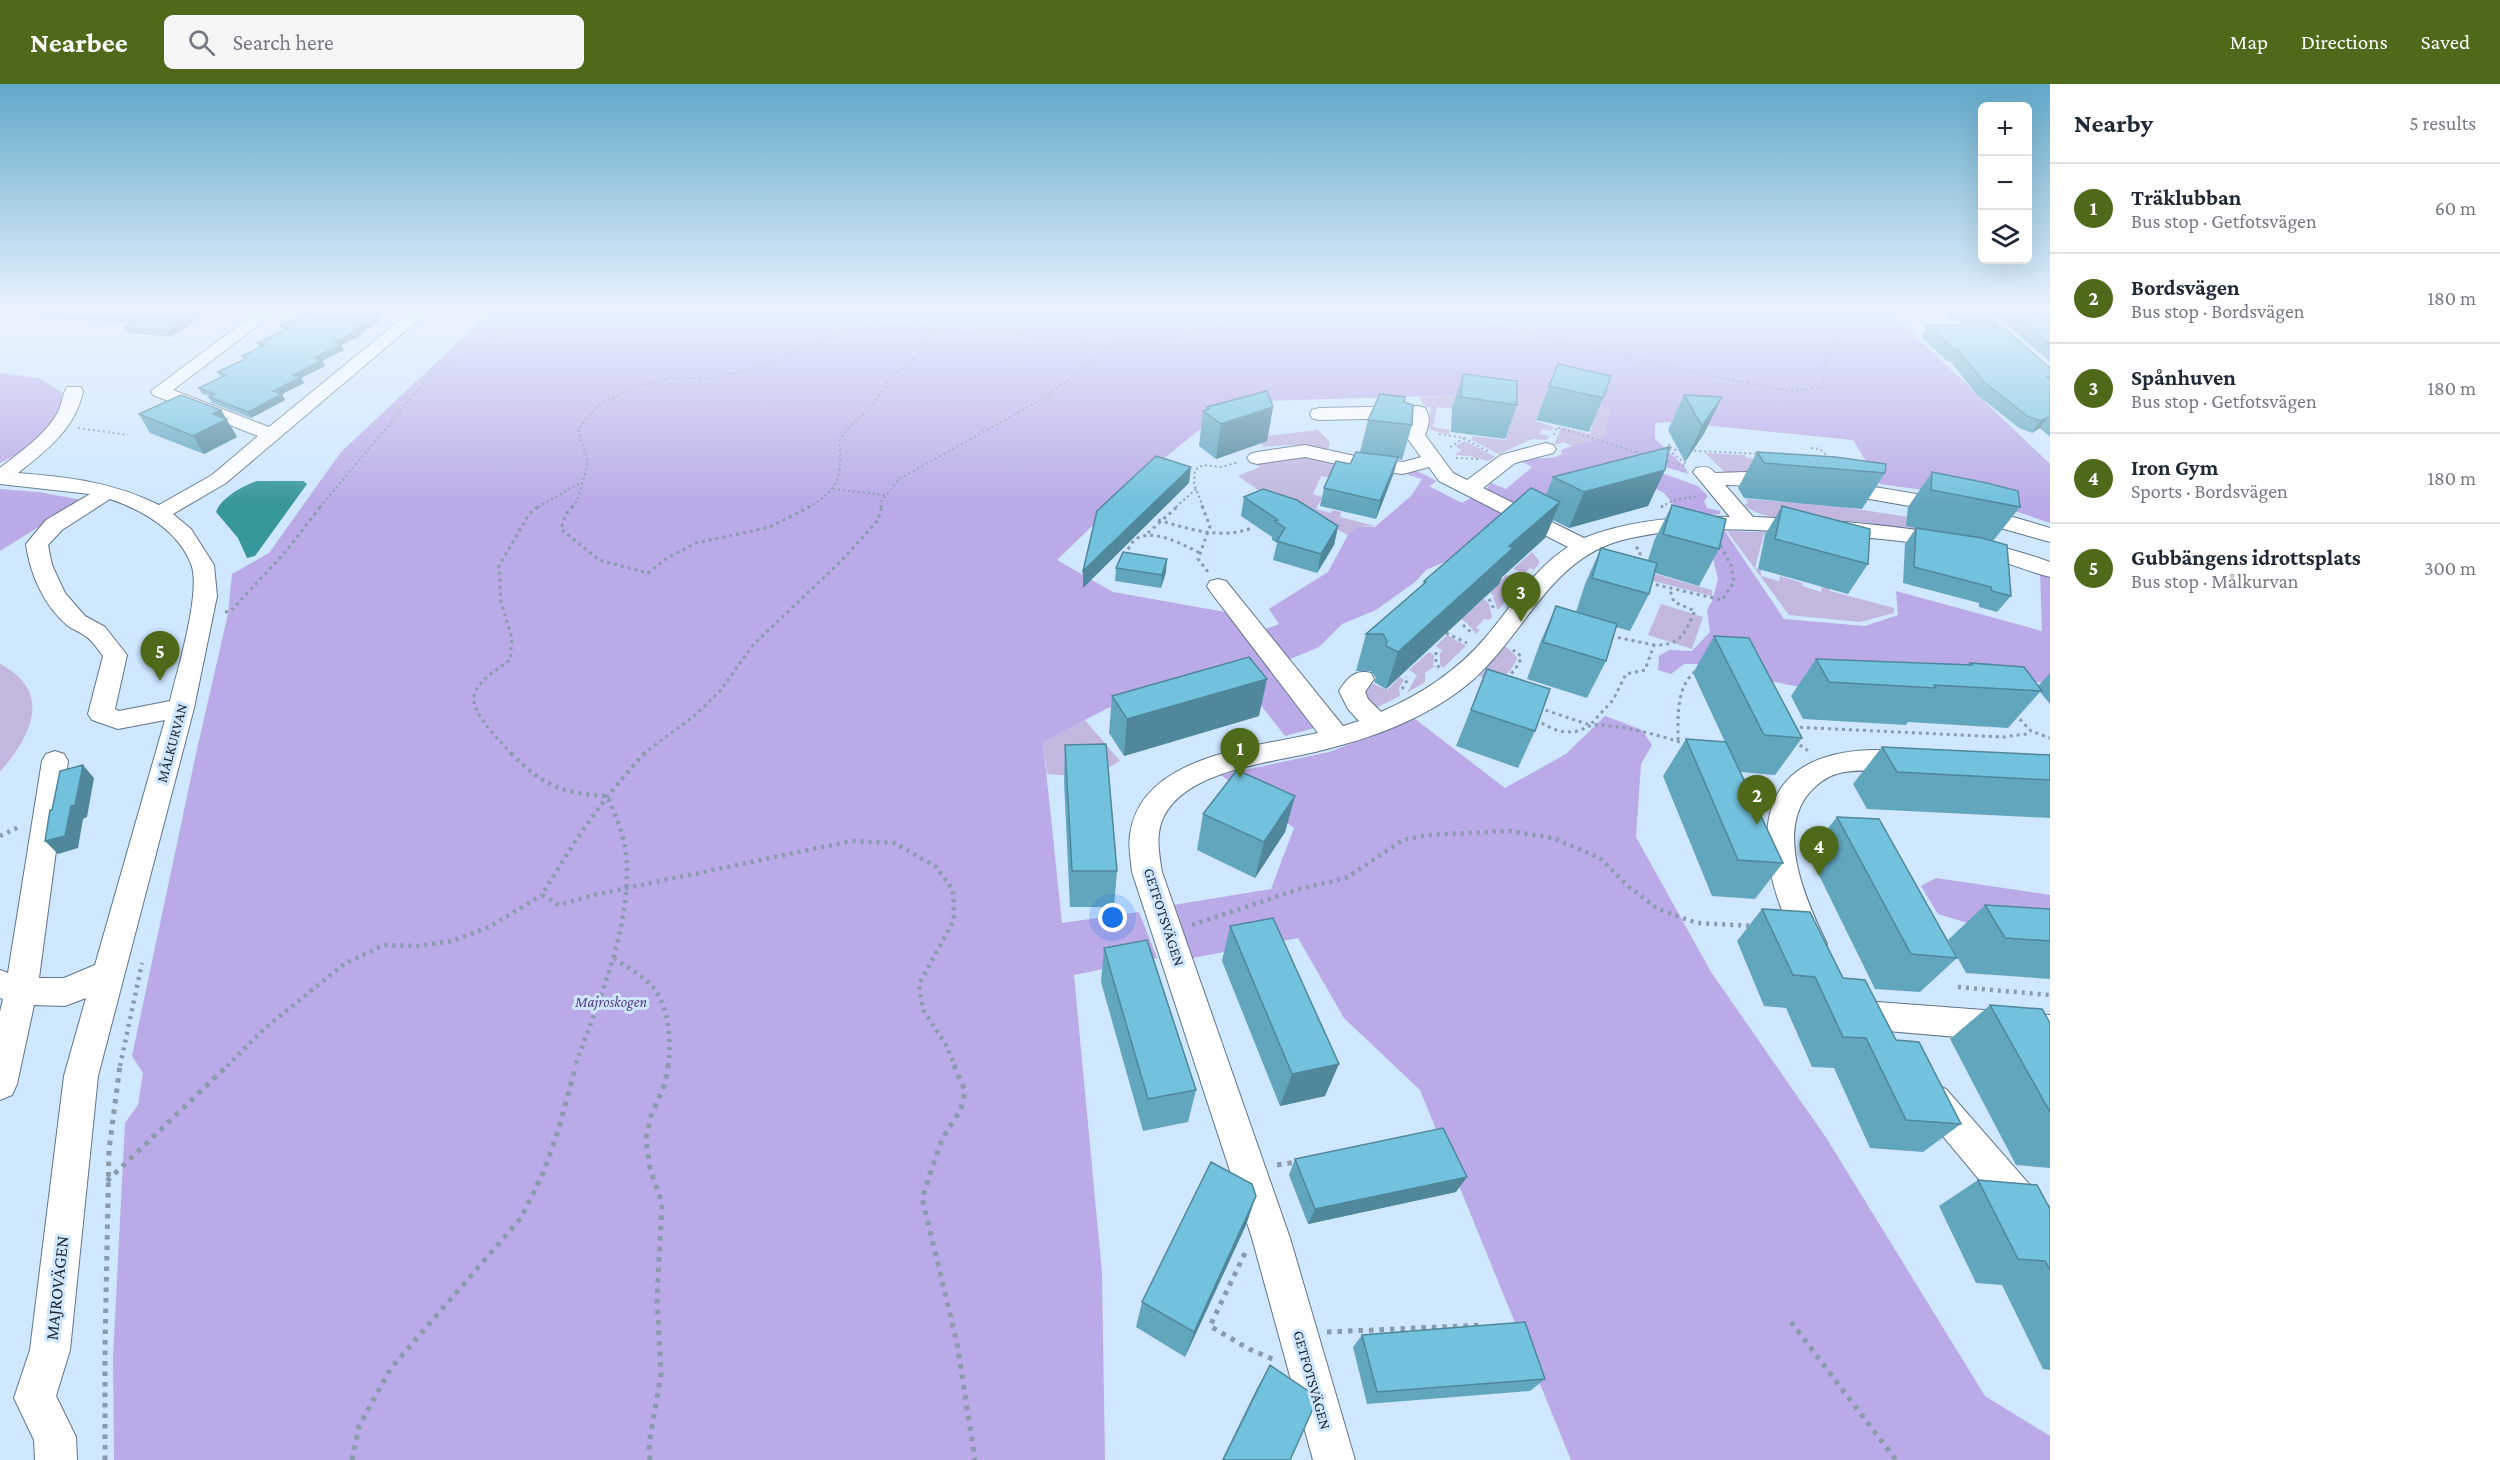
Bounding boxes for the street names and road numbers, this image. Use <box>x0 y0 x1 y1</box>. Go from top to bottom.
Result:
street label: MÅLKURVAN <box>153 701 190 784</box>
street label: GETFOTSVÄGEN <box>1141 866 1187 968</box>
street label: MAJROVÄGEN <box>42 1235 72 1341</box>
street label: GETFOTSVÄGEN <box>1290 1329 1334 1431</box>

